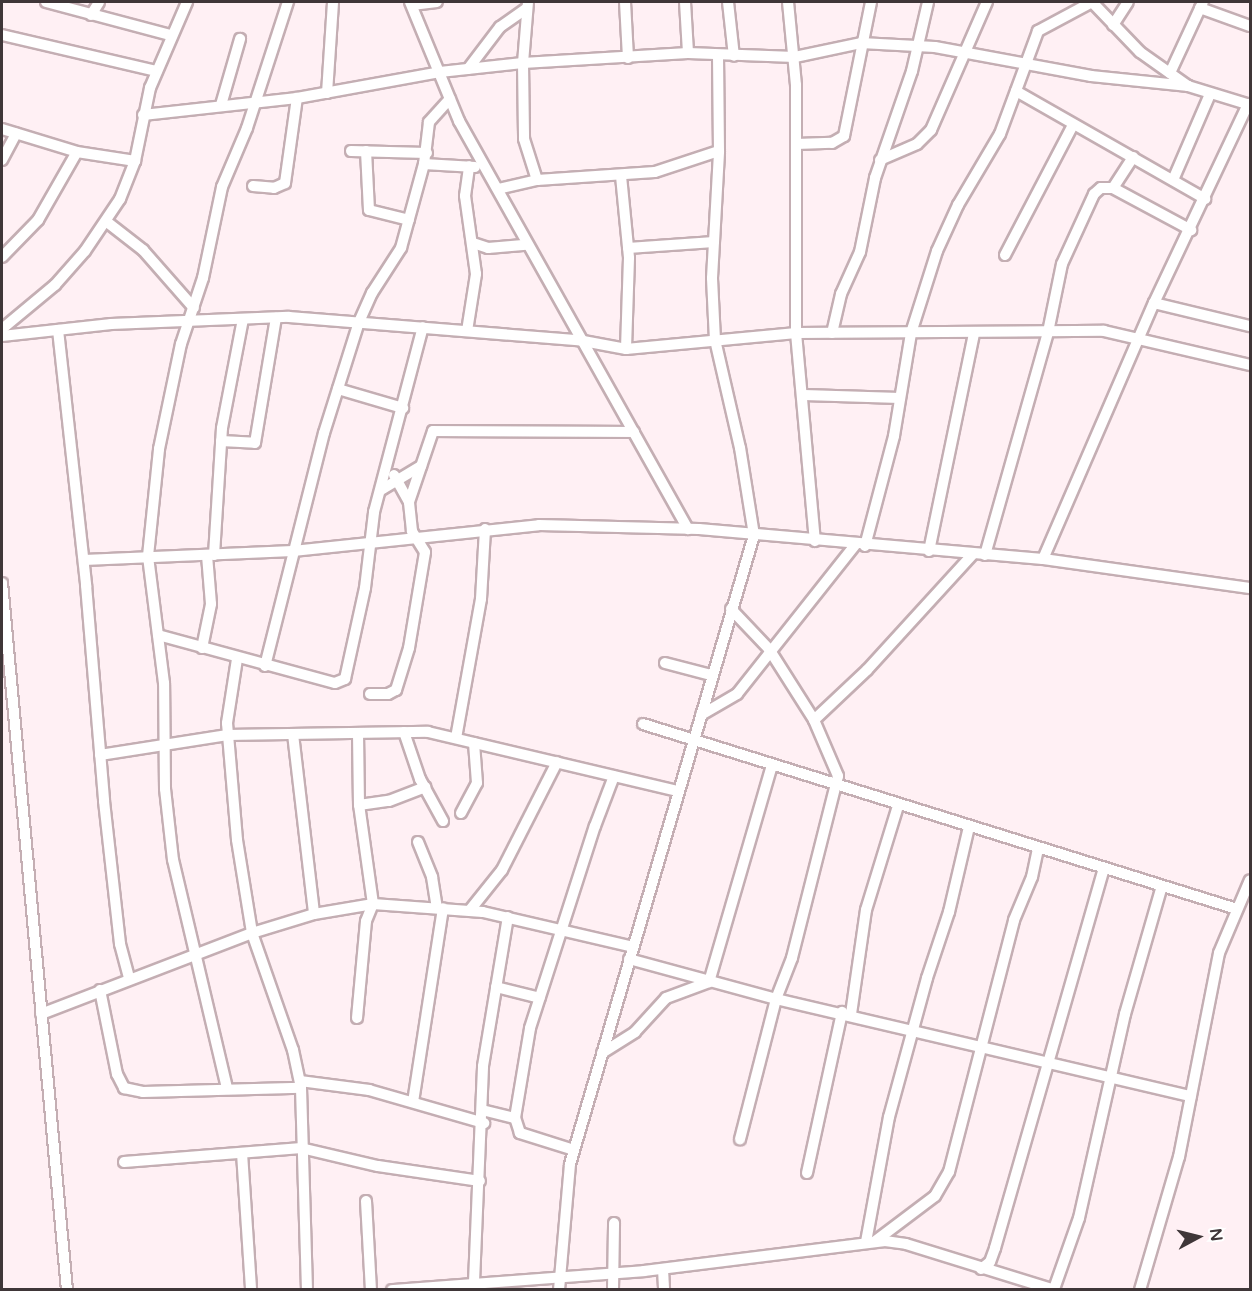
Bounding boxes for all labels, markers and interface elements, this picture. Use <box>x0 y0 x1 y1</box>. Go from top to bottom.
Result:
north arrow <box>1168 1207 1228 1267</box>
text: N <box>1205 1227 1227 1242</box>

